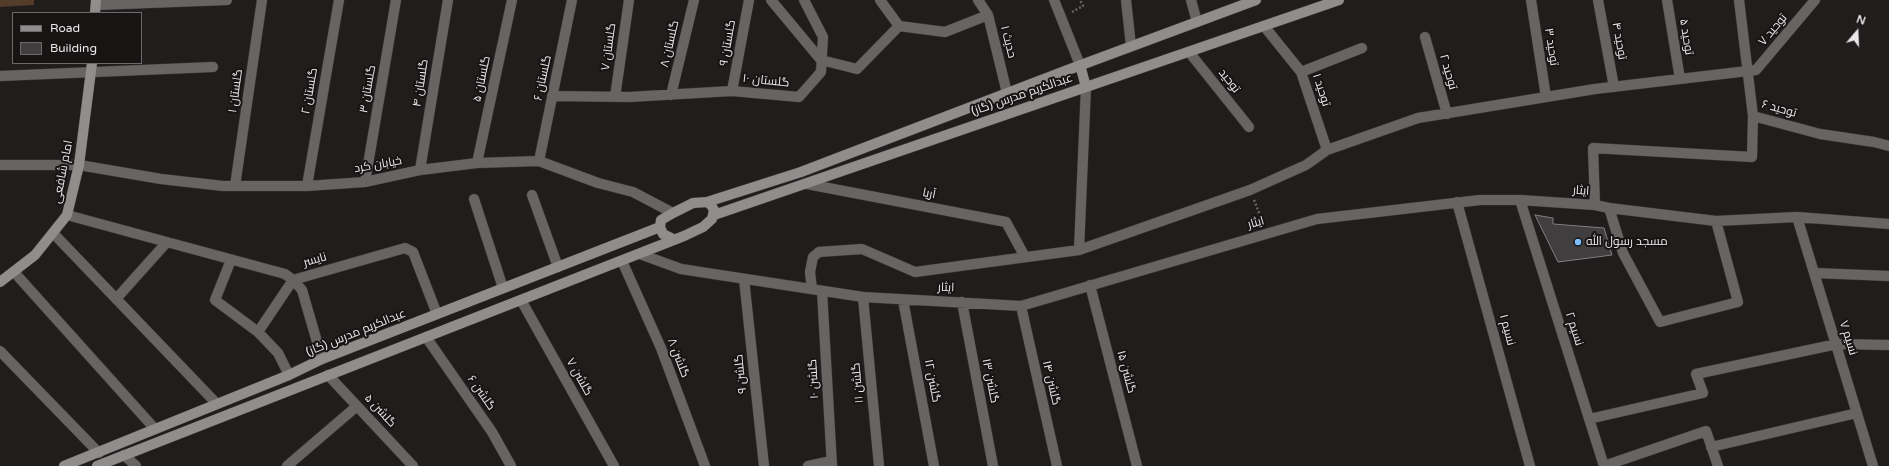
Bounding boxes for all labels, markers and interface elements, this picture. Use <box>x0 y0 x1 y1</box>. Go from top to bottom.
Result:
street label: توحید ۷ <box>1755 11 1791 49</box>
legend <box>12 12 142 64</box>
north arrow <box>1837 12 1877 52</box>
text: N <box>1855 13 1867 28</box>
street label: توحید ۵ <box>1676 18 1696 56</box>
street label: گلستان ۸ <box>658 19 682 69</box>
street label: گلستان ۹ <box>717 19 739 67</box>
text: Road <box>50 21 80 35</box>
street label: توحید ۴ <box>1609 21 1629 61</box>
street label: گلستان ۷ <box>599 22 619 72</box>
street label: حدیث ۱ <box>997 24 1019 60</box>
street label: توحید ۳ <box>1541 27 1561 67</box>
text: Building <box>50 41 97 55</box>
street label: توحید ۲ <box>1436 53 1460 91</box>
street label: گلستان ۶ <box>531 54 555 102</box>
street label: گلستان ۵ <box>470 55 494 103</box>
street label: گلستان ۴ <box>410 58 432 108</box>
street label: گلستان ۳ <box>357 64 379 114</box>
street label: توحید <box>1215 66 1243 96</box>
street label: گلستان ۲ <box>299 67 321 115</box>
street label: گلستان ۱ <box>226 68 246 114</box>
street label: گلستان ۱۰ <box>742 71 790 91</box>
street label: عبدالکریم مدرس (گاز) <box>969 71 1075 119</box>
street label: توحید ۱ <box>1309 72 1333 108</box>
street label: توحید ۶ <box>1760 97 1798 121</box>
street label: امام شافعی <box>50 139 76 205</box>
street label: خیابان کرد <box>353 154 403 176</box>
street label: ایثار <box>1572 183 1590 199</box>
street label: آریا <box>921 186 937 202</box>
street label: ایثار <box>1246 214 1266 232</box>
place label: مسجد رسول الله <box>1586 235 1668 249</box>
marker: مسجد رسول الله <box>1573 237 1583 247</box>
street label: نایسر <box>302 250 328 270</box>
street label: ایثار <box>937 281 955 295</box>
street label: عبدالکریم مدرس (گاز) <box>304 306 408 360</box>
street label: نسیم ۲ <box>1562 310 1586 348</box>
street label: نسیم ۱ <box>1496 313 1518 347</box>
street label: نسیم ۷ <box>1836 319 1860 357</box>
street label: گلشن ۸ <box>664 336 692 380</box>
street label: گلشن ۱۵ <box>1113 349 1139 395</box>
street label: گلشن ۹ <box>732 354 750 394</box>
street label: گلشن ۷ <box>563 356 595 398</box>
street label: گلشن ۱۳ <box>979 357 1001 405</box>
street label: گلشن ۱۲ <box>921 358 943 404</box>
street label: گلشن ۱۰ <box>806 359 822 399</box>
street label: گلشن ۱۴ <box>1039 359 1063 407</box>
street label: گلشن ۱۱ <box>849 362 867 404</box>
street label: گلشن ۶ <box>464 373 498 413</box>
street label: گلشن ۵ <box>361 391 399 431</box>

